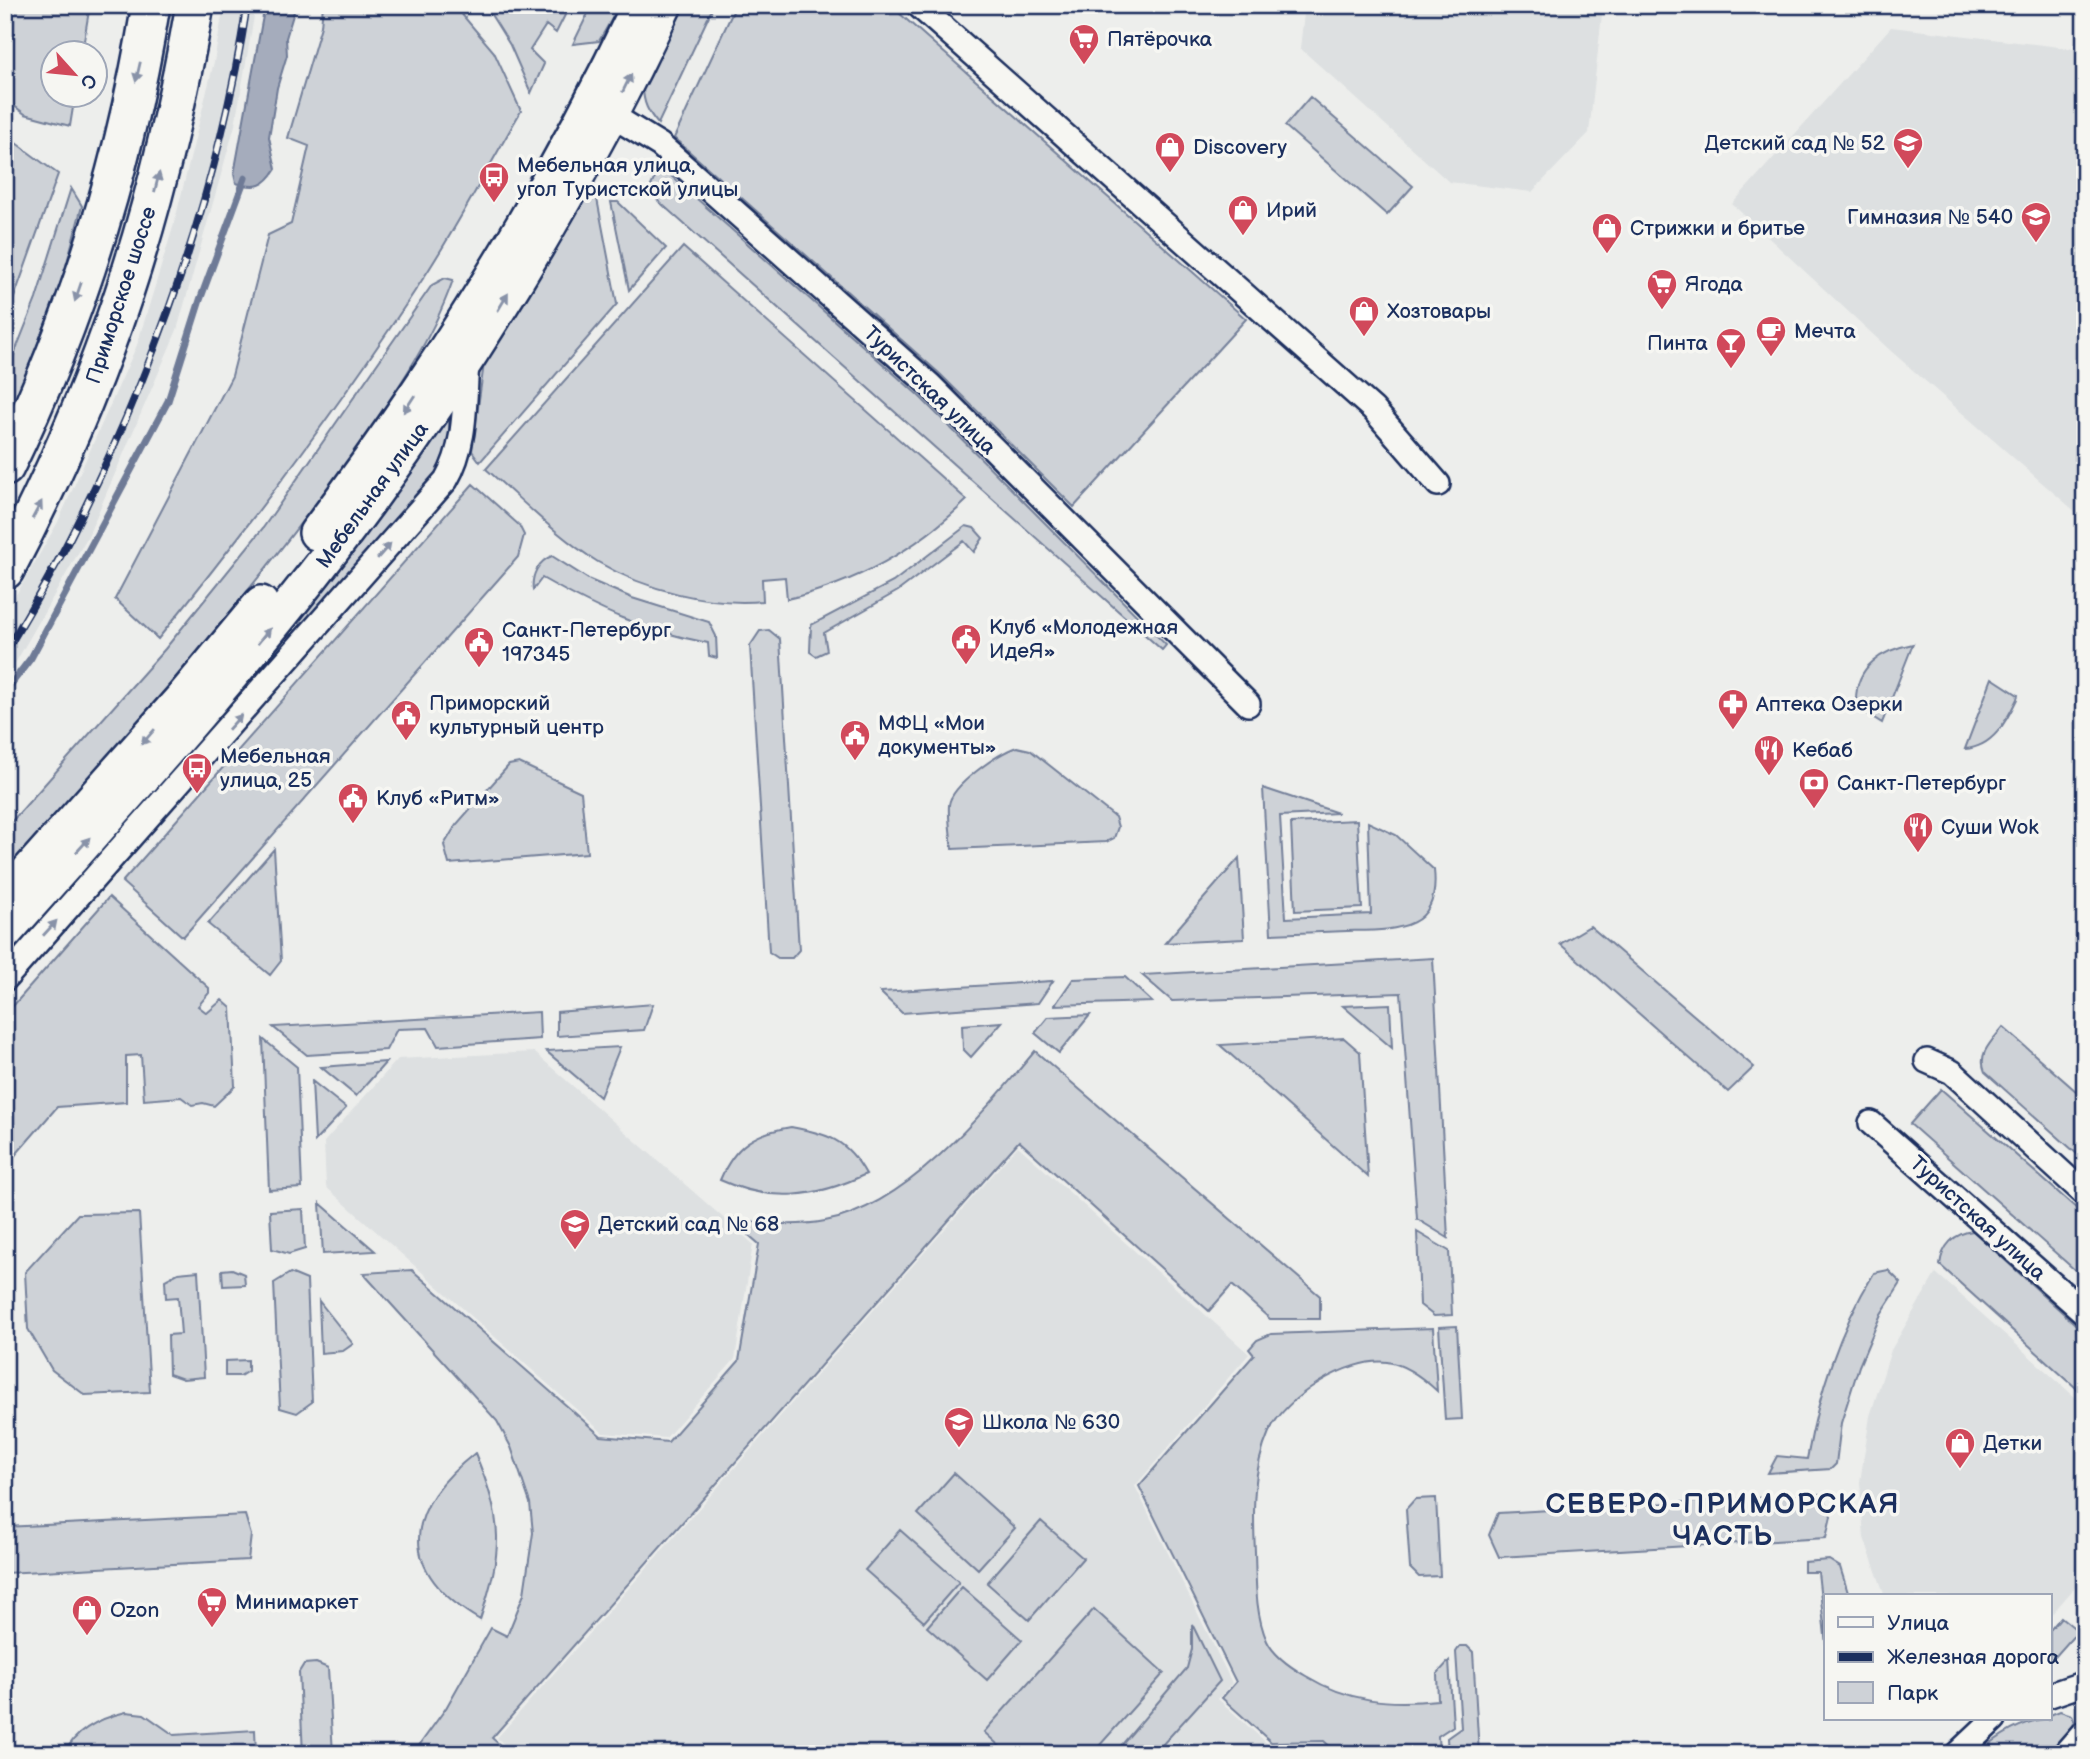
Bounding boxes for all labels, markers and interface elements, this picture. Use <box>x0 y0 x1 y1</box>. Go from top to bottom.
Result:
supermarket icon: Пятёрочка <box>1067 22 1101 66</box>
place label: Пятёрочка <box>1107 27 1213 52</box>
north arrow <box>38 38 108 108</box>
one-way arrow <box>132 61 143 83</box>
text: С <box>75 70 101 92</box>
one-way arrow <box>621 73 632 93</box>
school or university icon: Детский сад № 52 <box>1891 126 1925 170</box>
shop icon: Discovery <box>1153 130 1187 174</box>
place label: Детский сад № 52 <box>1704 131 1886 156</box>
place label: Discovery <box>1193 135 1288 160</box>
place label: Мебельная улица, угол Туристской улицы <box>517 153 738 202</box>
bus stop icon: Мебельная улица, угол Туристской улицы <box>477 160 511 204</box>
one-way arrow <box>152 171 163 193</box>
shop icon: Ирий <box>1226 193 1260 237</box>
place label: Ирий <box>1266 198 1317 223</box>
school or university icon: Гимназия № 540 <box>2019 200 2053 244</box>
street label: Приморское шоссе <box>81 203 162 387</box>
place label: Гимназия № 540 <box>1847 205 2013 230</box>
shop icon: Стрижки и бритье <box>1590 211 1624 255</box>
place label: Стрижки и бритье <box>1630 216 1805 241</box>
supermarket icon: Ягода <box>1645 267 1679 311</box>
place label: Ягода <box>1685 272 1744 297</box>
one-way arrow <box>72 281 83 302</box>
one-way arrow <box>496 292 509 311</box>
shop icon: Хозтовары <box>1347 294 1381 338</box>
place label: Хозтовары <box>1387 299 1491 324</box>
cafe icon: Мечта <box>1754 314 1788 358</box>
place label: Мечта <box>1794 319 1856 344</box>
street label: Туристская улица <box>858 321 1001 460</box>
bar icon: Пинта <box>1714 326 1748 370</box>
place label: Пинта <box>1647 331 1709 356</box>
one-way arrow <box>402 395 416 413</box>
street label: Мебельная улица <box>311 417 434 573</box>
one-way arrow <box>31 500 43 520</box>
one-way arrow <box>376 542 392 560</box>
place label: Клуб «Молодежная ИдеЯ» <box>989 615 1178 664</box>
place label: Санкт-Петербург 197345 <box>502 618 671 667</box>
public building icon: Клуб «Молодежная ИдеЯ» <box>949 622 983 666</box>
public building icon: Санкт-Петербург 197345 <box>462 625 496 669</box>
one-way arrow <box>256 628 271 645</box>
pharmacy icon: Аптека Озерки <box>1716 687 1750 731</box>
place label: Приморский культурный центр <box>429 691 604 740</box>
place label: Аптека Озерки <box>1755 692 1903 717</box>
public building icon: Приморский культурный центр <box>389 698 423 742</box>
place label: МФЦ «Мои документы» <box>878 711 997 760</box>
one-way arrow <box>227 713 243 731</box>
public building icon: МФЦ «Мои документы» <box>838 718 872 762</box>
one-way arrow <box>140 728 156 746</box>
restaurant icon: Кебаб <box>1752 733 1786 777</box>
place label: Кебаб <box>1792 738 1853 763</box>
place label: Мебельная улица, 25 <box>220 744 331 793</box>
bus stop icon: Мебельная улица, 25 <box>180 751 214 795</box>
bank icon: Санкт-Петербург <box>1797 766 1831 810</box>
place label: Санкт-Петербург <box>1837 771 2006 796</box>
public building icon: Клуб «Ритм» <box>336 781 370 825</box>
place label: Клуб «Ритм» <box>376 786 500 811</box>
restaurant icon: Суши Wok <box>1901 810 1935 854</box>
place label: Суши Wok <box>1941 815 2039 840</box>
one-way arrow <box>75 837 90 854</box>
one-way arrow <box>42 920 58 937</box>
street label: Туристская улица <box>1905 1151 2051 1286</box>
school or university icon: Детский сад № 68 <box>558 1207 592 1251</box>
place label: Детский сад № 68 <box>598 1212 779 1237</box>
school or university icon: Школа № 630 <box>942 1405 976 1449</box>
place label: Школа № 630 <box>982 1410 1120 1435</box>
shop icon: Детки <box>1943 1426 1977 1470</box>
place label: Детки <box>1983 1431 2042 1456</box>
district label: СЕВЕРО-ПРИМОРСКАЯ ЧАСТЬ <box>1545 1488 1901 1553</box>
supermarket icon: Минимаркет <box>195 1585 229 1629</box>
place label: Минимаркет <box>235 1590 359 1615</box>
shop icon: Ozon <box>70 1593 104 1637</box>
legend <box>1824 1594 2052 1720</box>
place label: Ozon <box>110 1598 159 1623</box>
text: Улица <box>1887 1611 1950 1636</box>
text: Железная дорога <box>1887 1645 2060 1670</box>
text: Парк <box>1887 1681 1938 1706</box>

